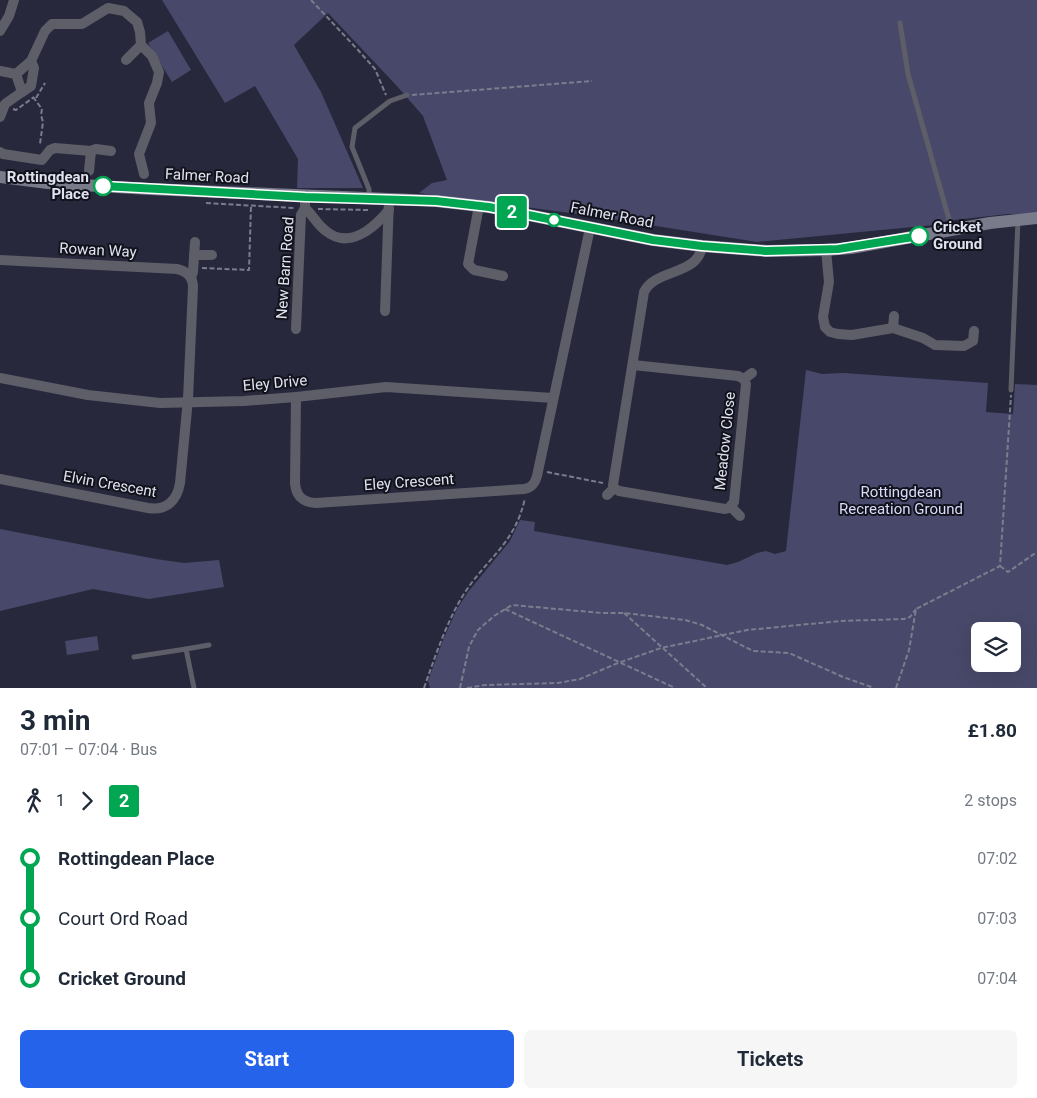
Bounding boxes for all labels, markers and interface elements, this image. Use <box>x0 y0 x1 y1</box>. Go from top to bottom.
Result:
street label: Falmer Road <box>164 165 250 187</box>
place label: Rottingdean Place <box>7 168 89 203</box>
marker: Rottingdean Place <box>93 176 113 196</box>
line badge: 2 <box>496 196 528 228</box>
street label: Falmer Road <box>569 198 655 232</box>
text: 2 <box>507 201 517 222</box>
unlabelled marker <box>547 213 561 227</box>
street label: New Barn Road <box>272 216 298 320</box>
place label: Cricket Ground <box>933 218 982 253</box>
marker: Cricket Ground <box>909 226 929 246</box>
street label: Rowan Way <box>59 239 137 261</box>
street label: Eley Drive <box>242 371 308 395</box>
street label: Meadow Close <box>711 391 739 491</box>
street label: Elvin Crescent <box>62 467 158 501</box>
street label: Eley Crescent <box>363 470 455 494</box>
park label: Rottingdean Recreation Ground <box>839 483 963 518</box>
map controls <box>971 622 1021 672</box>
button: layers <box>971 622 1021 672</box>
text: 3 min <box>20 704 90 737</box>
text: £1.80 <box>967 719 1017 742</box>
text: 07:01 – 07:04 · Bus <box>20 740 157 759</box>
icon: walk <box>20 787 48 815</box>
icon: forward <box>73 787 101 815</box>
text: 2 <box>119 790 129 811</box>
text: 1 <box>56 791 65 810</box>
text: 2 stops <box>964 791 1017 810</box>
text: Rottingdean Place <box>58 847 214 870</box>
text: 07:02 <box>977 849 1017 868</box>
text: Court Ord Road <box>58 907 188 930</box>
text: 07:03 <box>977 909 1017 928</box>
text: Cricket Ground <box>58 967 186 990</box>
text: 07:04 <box>977 969 1017 988</box>
button: Start <box>20 1030 514 1088</box>
button: Tickets <box>524 1030 1017 1088</box>

